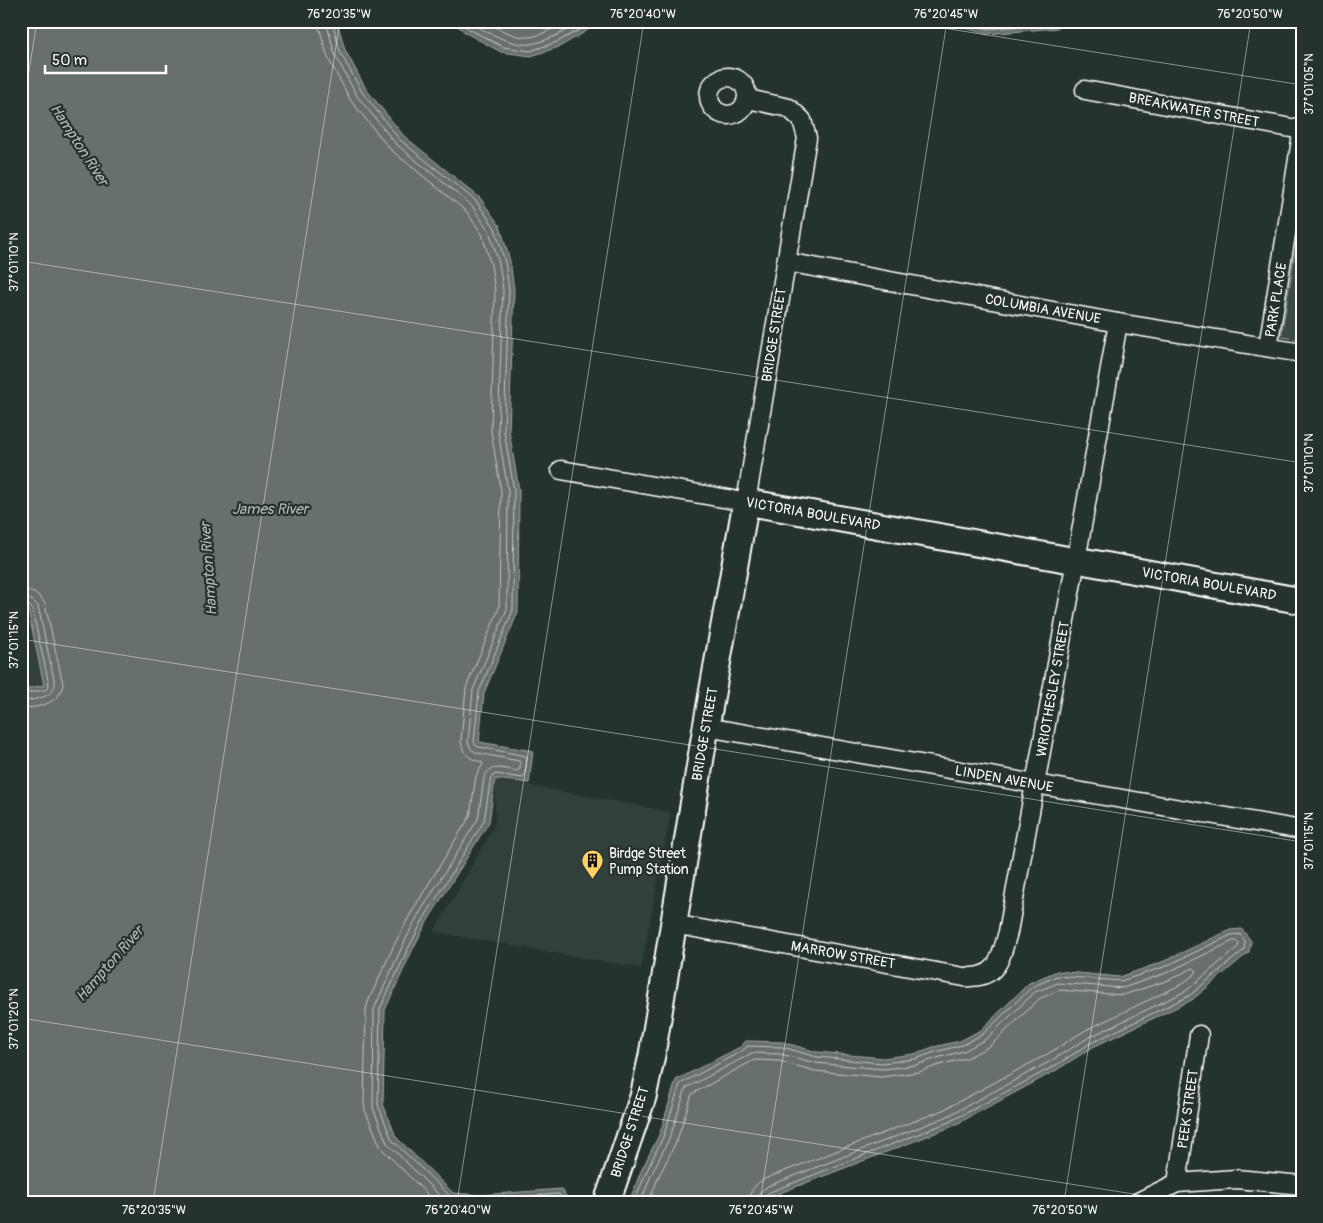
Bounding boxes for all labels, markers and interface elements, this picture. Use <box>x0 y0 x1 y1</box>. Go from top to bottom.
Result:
text: 76°20'35"W <box>307 7 371 22</box>
text: 76°20'40"W <box>610 7 676 22</box>
text: 76°20'45"W <box>914 7 978 22</box>
text: 76°20'50"W <box>1217 7 1283 22</box>
scale bar <box>45 42 166 74</box>
text: 50 m <box>52 51 87 70</box>
text: 37°01'05"N <box>1302 53 1317 115</box>
street label: BREAKWATER STREET <box>1127 89 1261 131</box>
water label: Hampton River <box>45 100 113 191</box>
text: 37°01'10"N <box>7 232 22 292</box>
street label: PARK PLACE <box>1262 261 1290 339</box>
street label: BRIDGE STREET <box>758 287 790 383</box>
street label: COLUMBIA AVENUE <box>984 290 1102 328</box>
text: 37°01'10"N <box>1302 433 1317 493</box>
street label: VICTORIA BOULEVARD <box>744 494 882 534</box>
water label: James River <box>232 500 310 519</box>
water label: Hampton River <box>196 520 222 616</box>
street label: VICTORIA BOULEVARD <box>1140 564 1278 604</box>
text: 37°01'15"N <box>7 611 22 669</box>
street label: WRIOTHESLEY STREET <box>1033 620 1073 758</box>
street label: BRIDGE STREET <box>688 686 722 782</box>
street label: LINDEN AVENUE <box>954 762 1054 796</box>
text: 37°01'15"N <box>1302 812 1317 870</box>
place label: Birdge Street Pump Station <box>609 845 689 878</box>
building icon: Birdge Street Pump Station <box>581 849 605 880</box>
water label: Hampton River <box>72 921 149 1006</box>
street label: MARROW STREET <box>790 937 897 973</box>
text: 37°01'20"N <box>7 988 22 1050</box>
street label: PEEK STREET <box>1174 1068 1202 1150</box>
street label: BRIDGE STREET <box>607 1084 653 1180</box>
text: 76°20'35"W <box>122 1203 186 1218</box>
text: 76°20'40"W <box>425 1203 491 1218</box>
text: 76°20'45"W <box>729 1203 793 1218</box>
text: 76°20'50"W <box>1032 1203 1098 1218</box>

